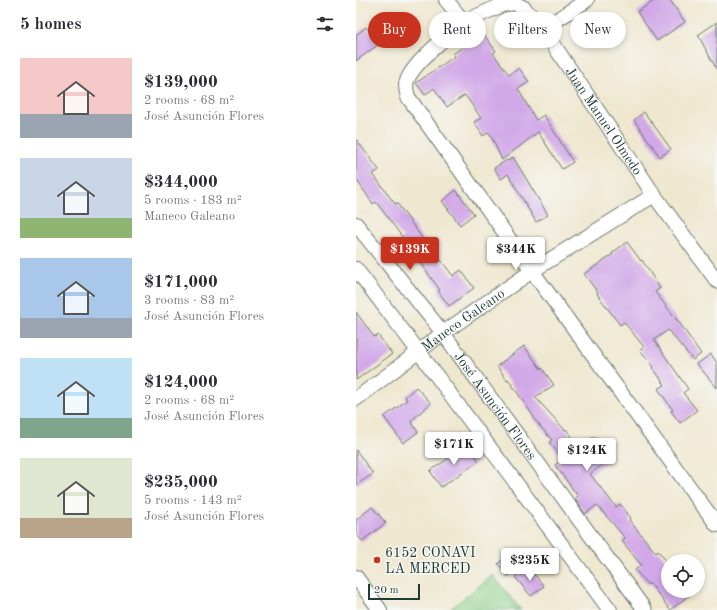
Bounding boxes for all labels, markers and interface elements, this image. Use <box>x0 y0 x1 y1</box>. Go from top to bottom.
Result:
chip: Buy <box>368 12 421 48</box>
chip: Rent <box>429 12 486 48</box>
chip: Filters <box>494 12 562 48</box>
chip: New <box>570 12 626 48</box>
icon: filters <box>314 13 336 35</box>
text: 5 homes <box>20 16 82 33</box>
street label: Juan Manuel Olmedo <box>562 65 645 178</box>
icon: home <box>52 74 100 122</box>
text: $139,000 <box>144 74 218 91</box>
text: 2 rooms · 68 m² <box>144 94 234 107</box>
text: José Asunción Flores <box>144 110 264 123</box>
icon: home <box>52 174 100 222</box>
text: $344,000 <box>144 174 218 191</box>
text: 5 rooms · 183 m² <box>144 194 242 207</box>
text: Maneco Galeano <box>144 210 235 223</box>
pin: $139K <box>382 237 438 271</box>
pin: $344K <box>488 237 544 271</box>
text: $139K <box>390 243 430 256</box>
text: $344K <box>496 243 536 256</box>
icon: home <box>52 274 100 322</box>
text: $171,000 <box>144 274 218 291</box>
street label: Maneco Galeano <box>419 286 507 355</box>
text: 3 rooms · 83 m² <box>144 294 234 307</box>
text: José Asunción Flores <box>144 310 264 323</box>
street label: José Asunción Flores <box>451 349 539 462</box>
icon: home <box>52 374 100 422</box>
text: $124,000 <box>144 374 218 391</box>
text: 2 rooms · 68 m² <box>144 394 234 407</box>
text: José Asunción Flores <box>144 410 264 423</box>
pin: $171K <box>426 432 482 466</box>
text: $171K <box>434 438 474 451</box>
pin: $124K <box>559 438 615 472</box>
text: $124K <box>567 444 607 457</box>
icon: home <box>52 474 100 522</box>
text: $235,000 <box>144 474 218 491</box>
text: 5 rooms · 143 m² <box>144 494 242 507</box>
text: José Asunción Flores <box>144 510 264 523</box>
place label: 6152 CONAVI LA MERCED <box>385 546 476 576</box>
pin: $235K <box>502 548 558 582</box>
text: $235K <box>510 554 550 567</box>
map controls <box>661 554 705 598</box>
button: locate <box>661 554 705 598</box>
marker: 6152 CONAVI LA MERCED <box>372 555 382 565</box>
scale bar <box>368 582 420 601</box>
text: 20 m <box>374 585 399 596</box>

